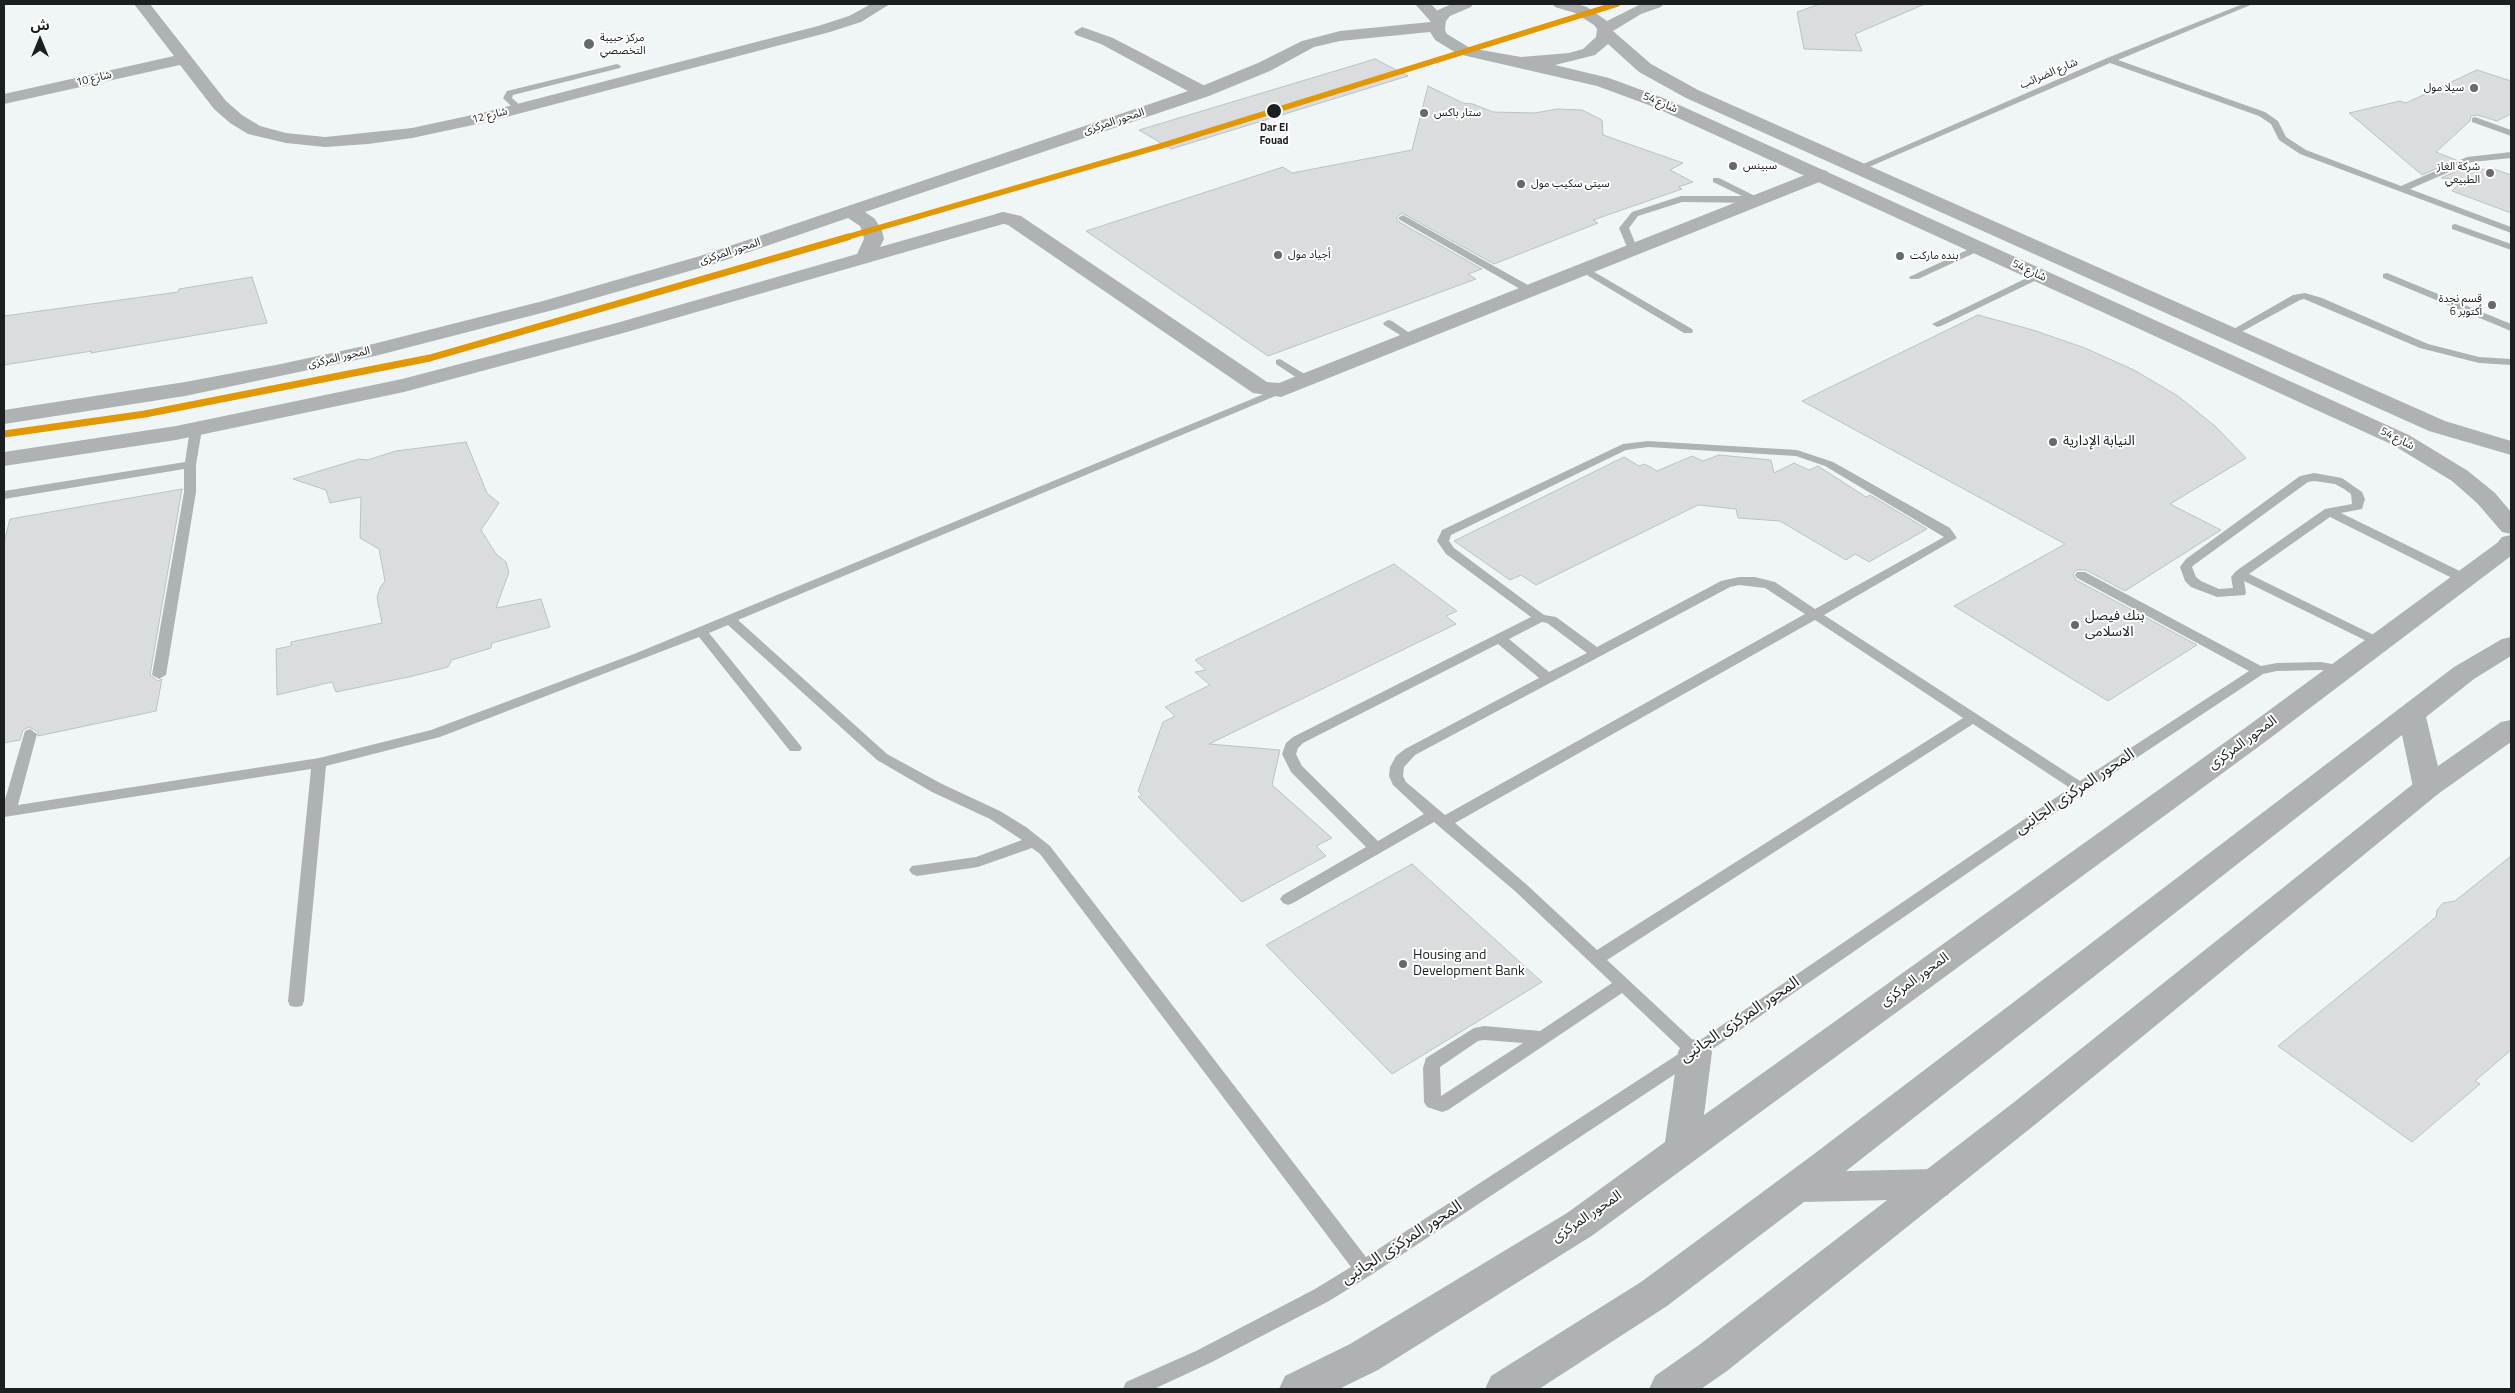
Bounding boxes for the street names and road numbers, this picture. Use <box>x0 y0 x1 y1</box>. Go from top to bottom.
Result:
street label: شارع الضرائب <box>2018 56 2080 92</box>
street label: شارع 10 <box>75 68 113 90</box>
street label: شارع 54 <box>1641 90 1679 116</box>
street label: شارع 12 <box>471 105 509 127</box>
street label: المحور المركزى <box>1082 106 1146 138</box>
street label: المحور المركزى <box>698 236 762 268</box>
street label: شارع 54 <box>2010 257 2048 285</box>
street label: المحور المركزى <box>307 344 371 372</box>
street label: شارع 54 <box>2378 425 2416 453</box>
street label: المحور المركزى <box>2205 712 2281 774</box>
street label: المحور المركزى الجانبى <box>2011 745 2139 839</box>
street label: المحور المركزى <box>1877 949 1953 1011</box>
street label: المحور المركزى الجانبى <box>1676 973 1804 1067</box>
street label: المحور المركزى <box>1549 1187 1625 1247</box>
street label: المحور المركزى الجانبى <box>1338 1197 1466 1289</box>

